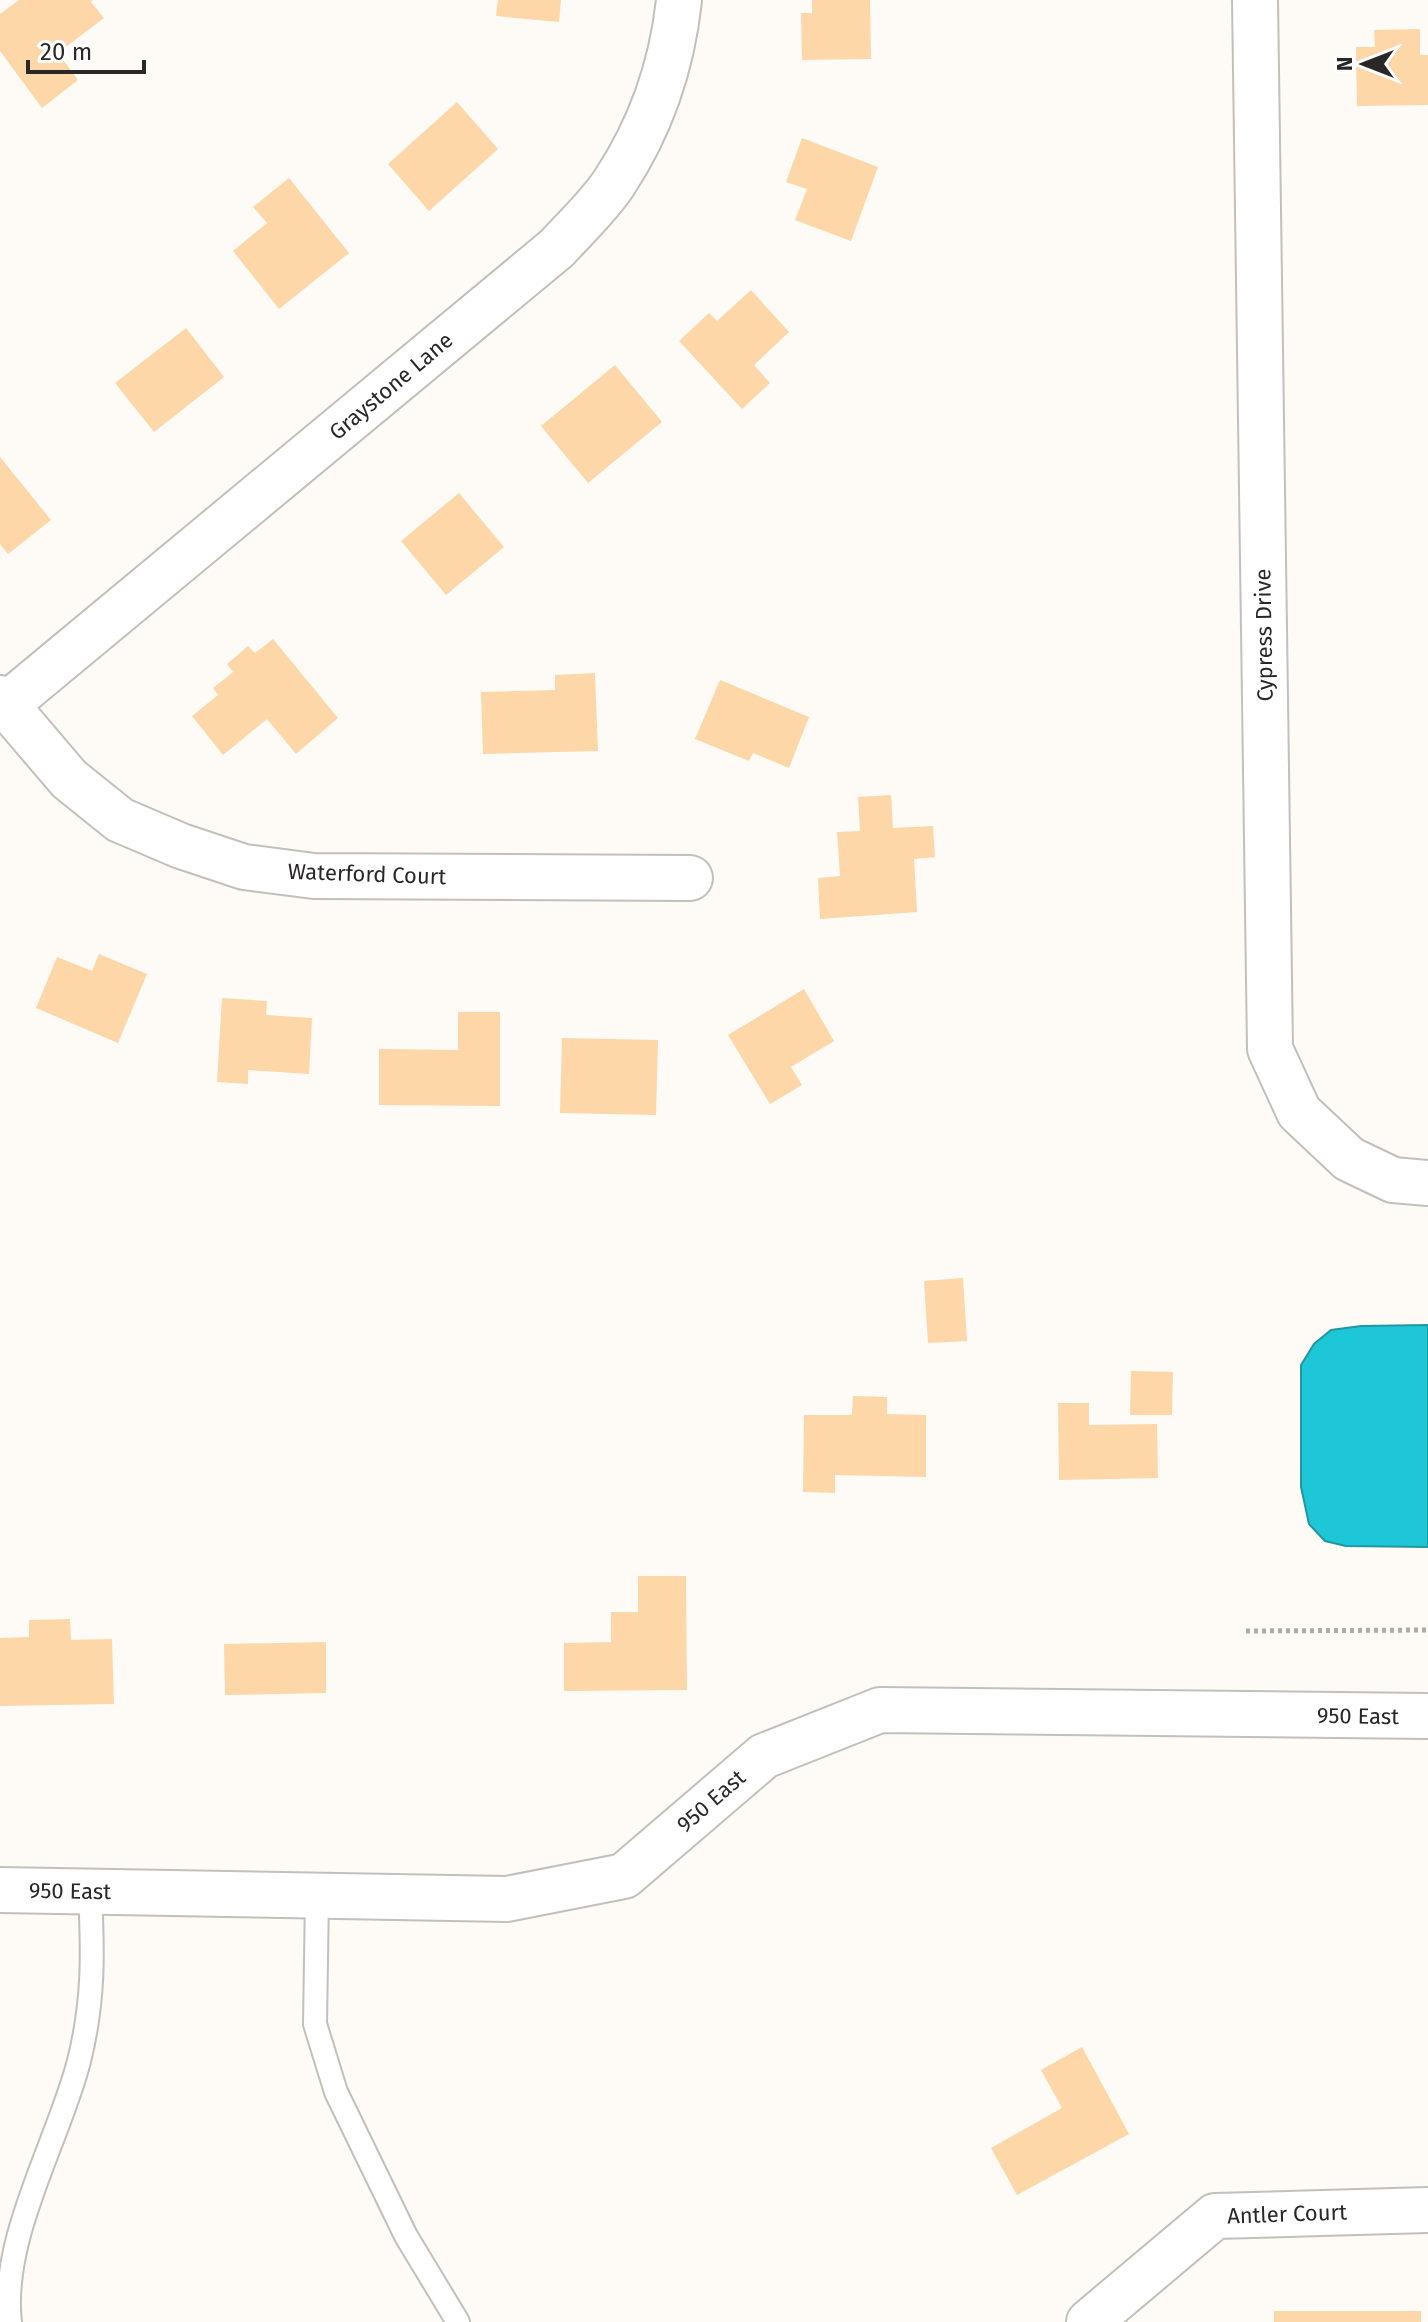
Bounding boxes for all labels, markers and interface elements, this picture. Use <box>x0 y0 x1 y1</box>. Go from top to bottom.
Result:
scale bar <box>28 24 144 74</box>
north arrow <box>1324 24 1404 104</box>
text: 20 m <box>40 38 92 66</box>
text: N <box>1331 57 1358 71</box>
street label: Graystone Lane <box>324 327 458 445</box>
street label: Cypress Drive <box>1249 568 1279 702</box>
street label: Waterford Court <box>287 858 447 890</box>
street label: 950 East <box>1317 1702 1399 1730</box>
street label: 950 East <box>671 1764 751 1838</box>
street label: 950 East <box>29 1877 111 1905</box>
street label: Antler Court <box>1227 2198 1347 2230</box>

